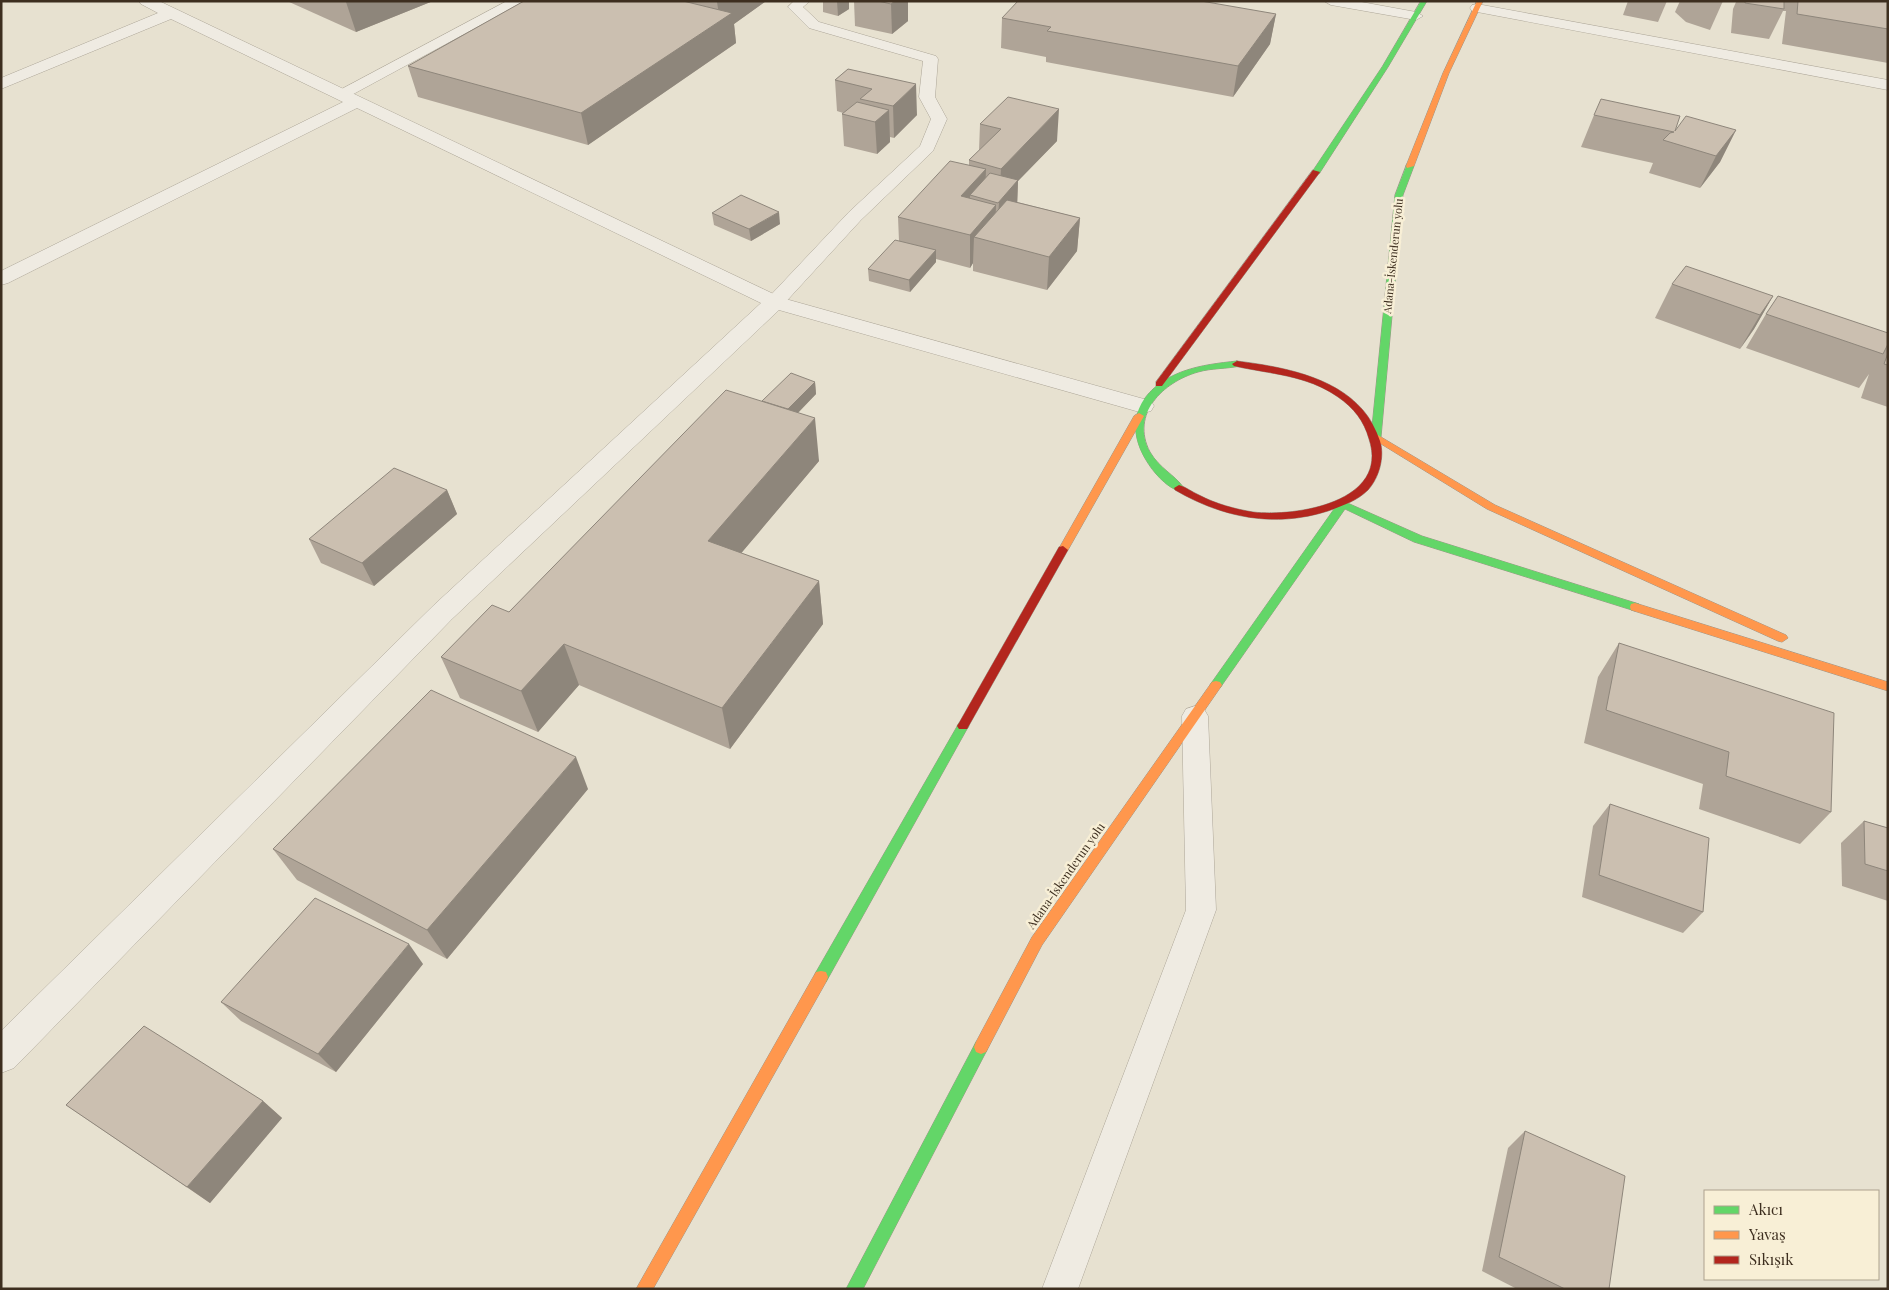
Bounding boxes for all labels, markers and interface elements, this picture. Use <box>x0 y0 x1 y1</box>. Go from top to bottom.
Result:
street label: Adana-İskenderun yolu <box>1379 197 1406 315</box>
street label: Adana-İskenderun yolu <box>1022 819 1108 933</box>
legend <box>1704 1190 1879 1280</box>
text: Akıcı <box>1748 1199 1783 1219</box>
text: Yavaş <box>1748 1224 1786 1244</box>
text: Sıkışık <box>1749 1249 1794 1269</box>

